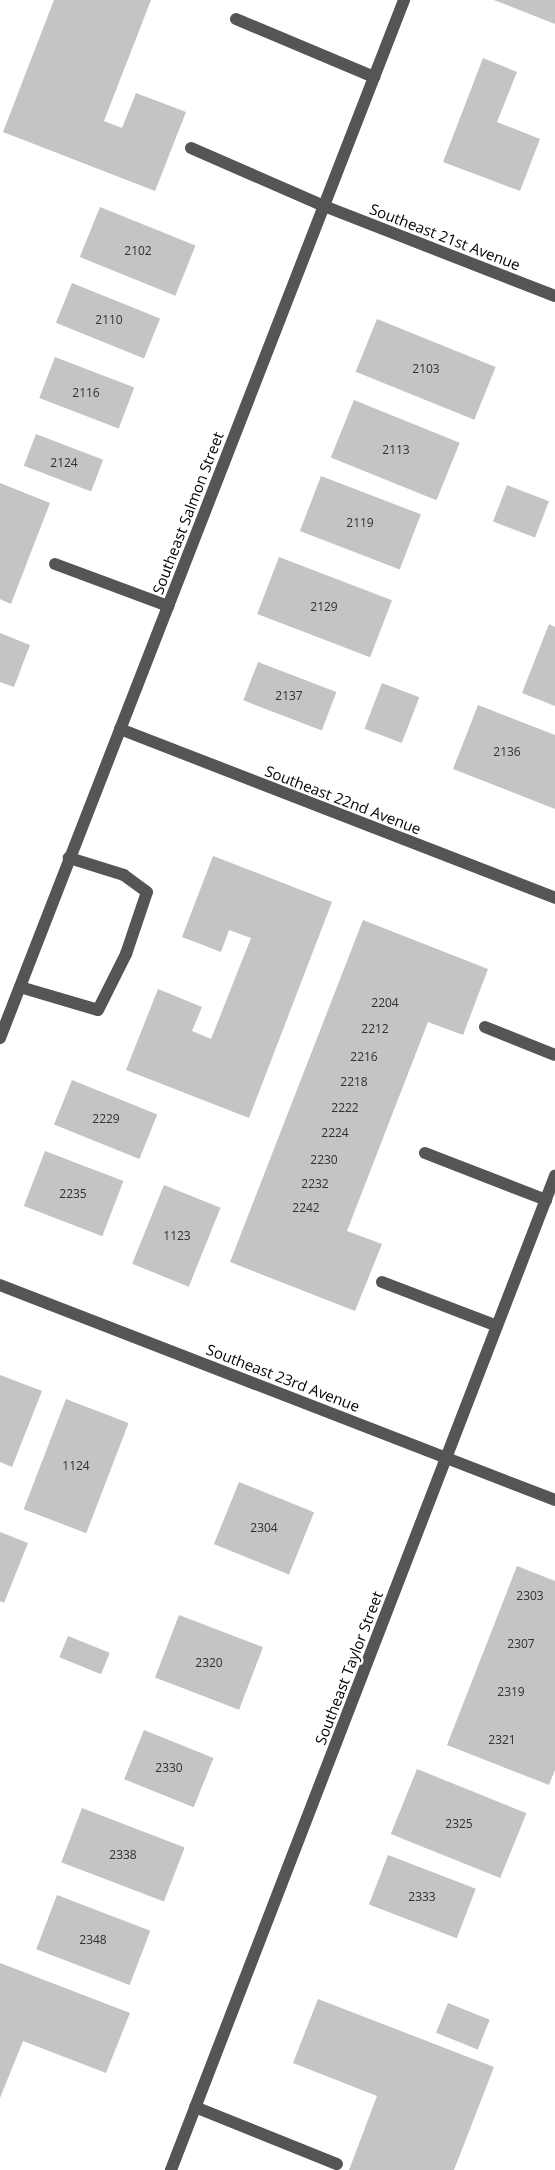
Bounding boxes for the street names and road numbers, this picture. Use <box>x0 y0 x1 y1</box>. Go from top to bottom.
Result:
street label: Southeast 21st Avenue <box>367 200 523 274</box>
street label: Southeast Salmon Street <box>149 429 227 597</box>
street label: Southeast 22nd Avenue <box>262 762 424 838</box>
street label: Southeast 23rd Avenue <box>204 1340 362 1416</box>
street label: Southeast Taylor Street <box>311 1589 387 1747</box>

